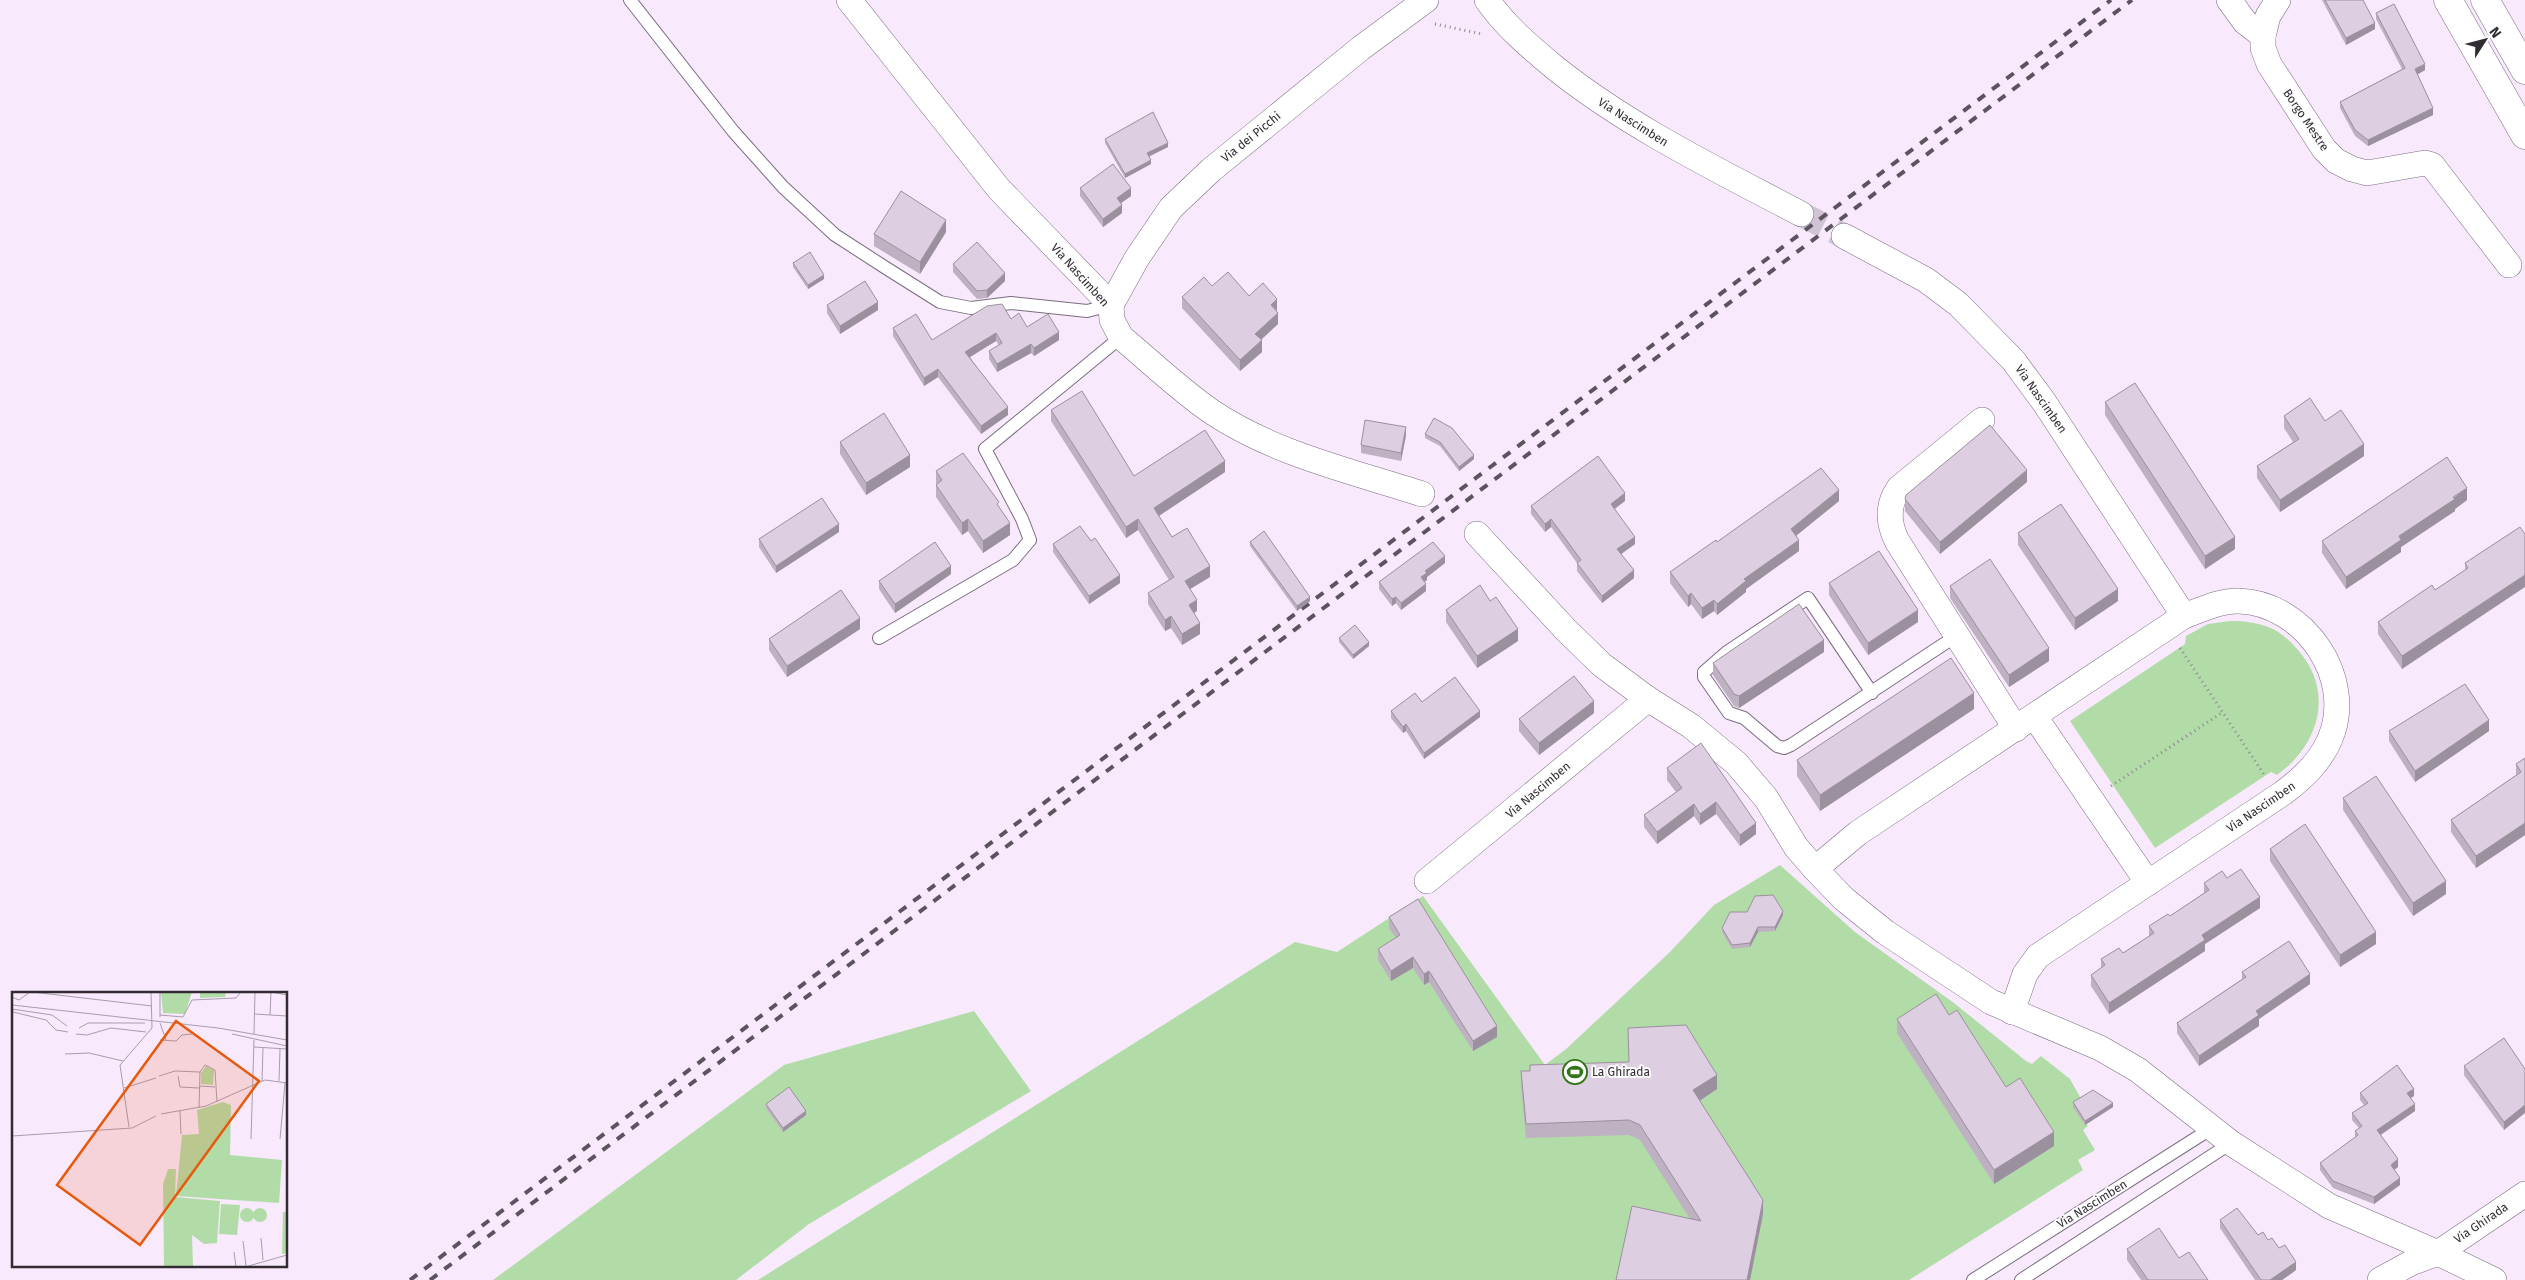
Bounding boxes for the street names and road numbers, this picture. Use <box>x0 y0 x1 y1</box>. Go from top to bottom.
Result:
street label: Borgo Mestre <box>2280 86 2332 154</box>
street label: Via Nascimben <box>1595 95 1671 149</box>
street label: Via dei Picchi <box>1219 109 1283 165</box>
street label: Via Nascimben <box>1048 241 1112 309</box>
street label: Via Nascimben <box>2012 362 2070 436</box>
street label: Via Nascimben <box>1503 759 1573 821</box>
street label: Via Nascimben <box>2224 779 2298 835</box>
street label: Via Nascimben <box>2054 1177 2130 1231</box>
street label: Via Ghirada <box>2451 1200 2511 1246</box>

